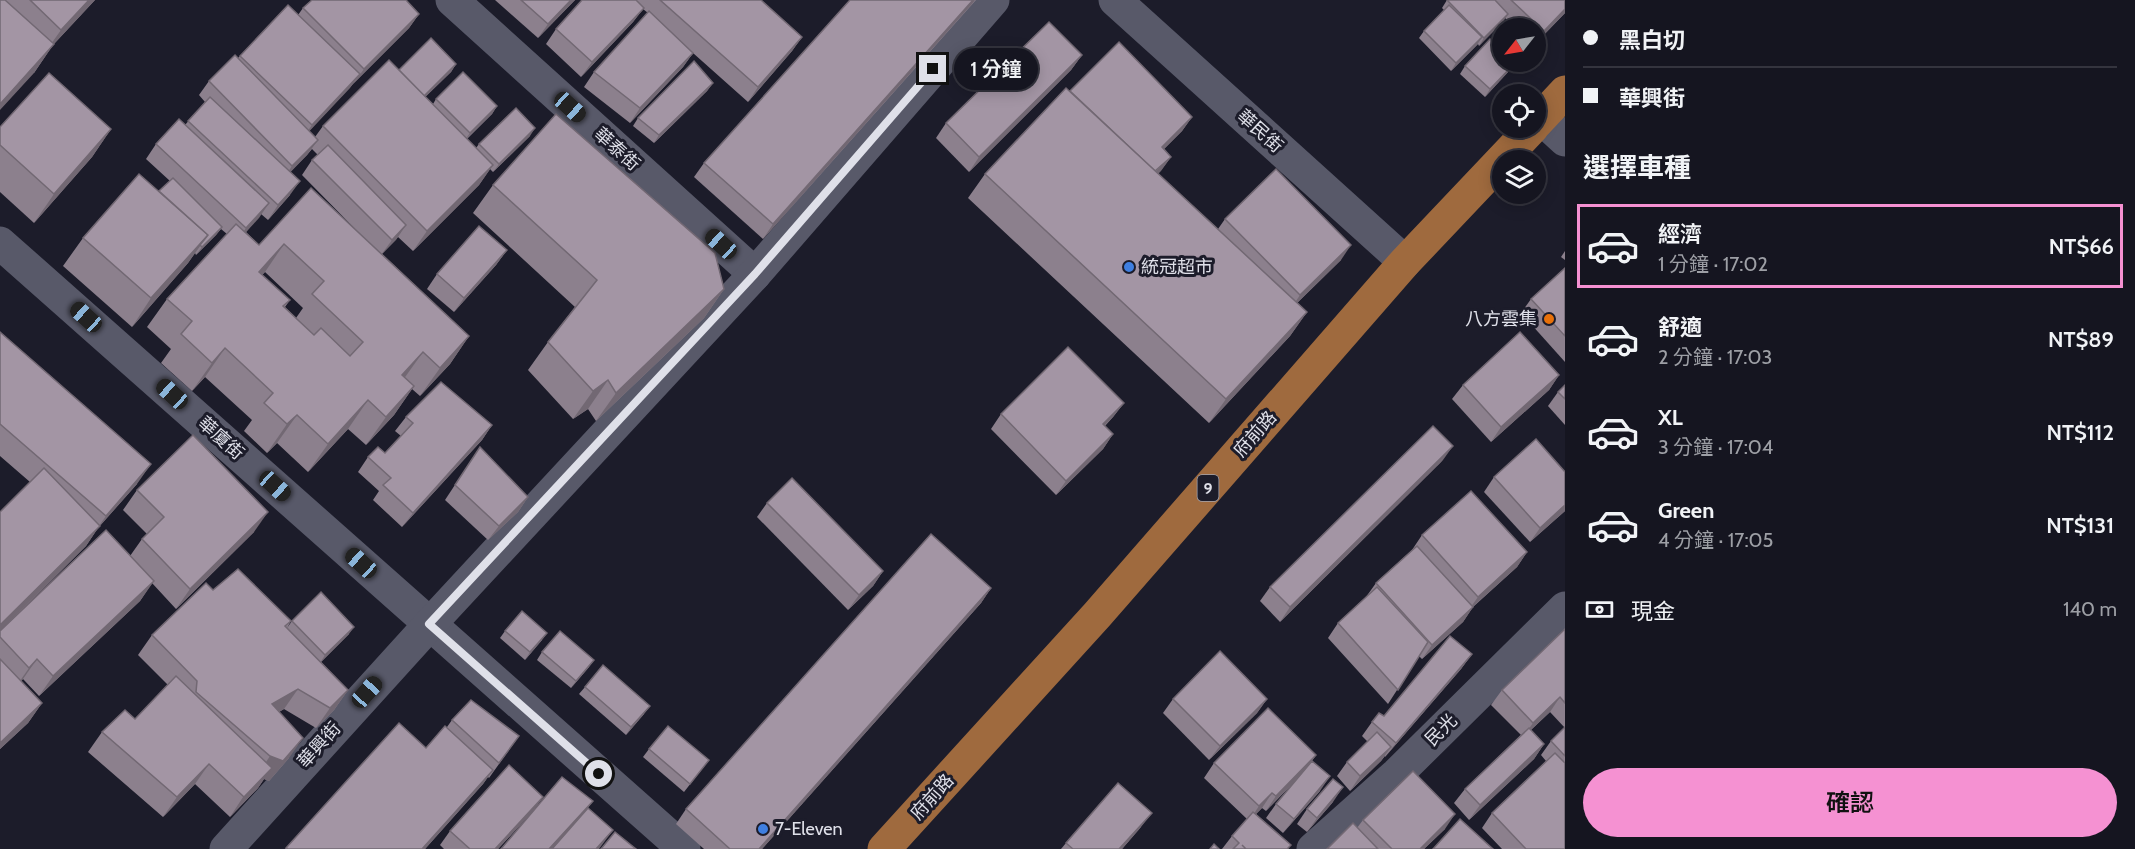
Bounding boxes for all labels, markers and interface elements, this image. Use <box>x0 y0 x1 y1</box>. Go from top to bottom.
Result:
north arrow <box>1492 18 1546 72</box>
map controls <box>1492 18 1546 204</box>
text: 黑白切 <box>1619 27 1685 54</box>
callout: 1 分鐘 <box>954 48 1038 90</box>
route end <box>919 55 946 82</box>
text: 1 分鐘 <box>970 57 1022 81</box>
button: locate <box>1492 84 1546 138</box>
text: 華興街 <box>1619 85 1685 112</box>
car <box>551 88 589 126</box>
street label: 華民街 <box>1233 105 1287 157</box>
street label: 華泰街 <box>590 123 644 175</box>
button: layers <box>1492 150 1546 204</box>
text: 選擇車種 <box>1583 151 1691 184</box>
icon: car <box>1586 219 1640 273</box>
text: 經濟 <box>1658 221 1702 248</box>
car <box>702 225 740 263</box>
text: NT$66 <box>2049 233 2114 260</box>
text: 1 分鐘 · 17:02 <box>1658 252 1768 276</box>
place label: 統冠超市 <box>1141 256 1213 278</box>
marker: 統冠超市 <box>1122 260 1136 274</box>
car <box>67 298 105 336</box>
place label: 八方雲集 <box>1465 308 1537 330</box>
marker: 八方雲集 <box>1542 312 1556 326</box>
icon: car <box>1586 312 1640 366</box>
text: 舒適 <box>1658 314 1702 341</box>
text: NT$89 <box>2048 326 2114 353</box>
text: 2 分鐘 · 17:03 <box>1658 345 1772 369</box>
car <box>153 375 191 413</box>
text: XL <box>1658 404 1683 431</box>
icon: car <box>1586 405 1640 459</box>
street label: 府前路 <box>1229 406 1281 462</box>
street label: 華廈街 <box>194 412 248 464</box>
text: NT$112 <box>2047 419 2114 446</box>
text: 3 分鐘 · 17:04 <box>1658 435 1773 459</box>
car <box>256 467 294 505</box>
road number: 9 <box>1198 475 1218 501</box>
text: Green <box>1658 497 1714 524</box>
icon: car <box>1586 498 1640 552</box>
text: NT$131 <box>2046 512 2114 539</box>
text: 4 分鐘 · 17:05 <box>1658 528 1773 552</box>
car <box>342 544 380 582</box>
icon: cash <box>1583 593 1616 626</box>
text: 140 m <box>2063 597 2117 621</box>
text: 現金 <box>1631 598 1675 625</box>
car <box>348 673 386 711</box>
street label: 民光 <box>1420 709 1462 751</box>
street label: 華興街 <box>293 718 345 772</box>
route start <box>585 760 612 787</box>
button: 確認 <box>1583 768 2117 837</box>
street label: 府前路 <box>906 770 958 824</box>
place label: 7-Eleven <box>775 818 843 840</box>
marker: 7-Eleven <box>756 822 770 836</box>

